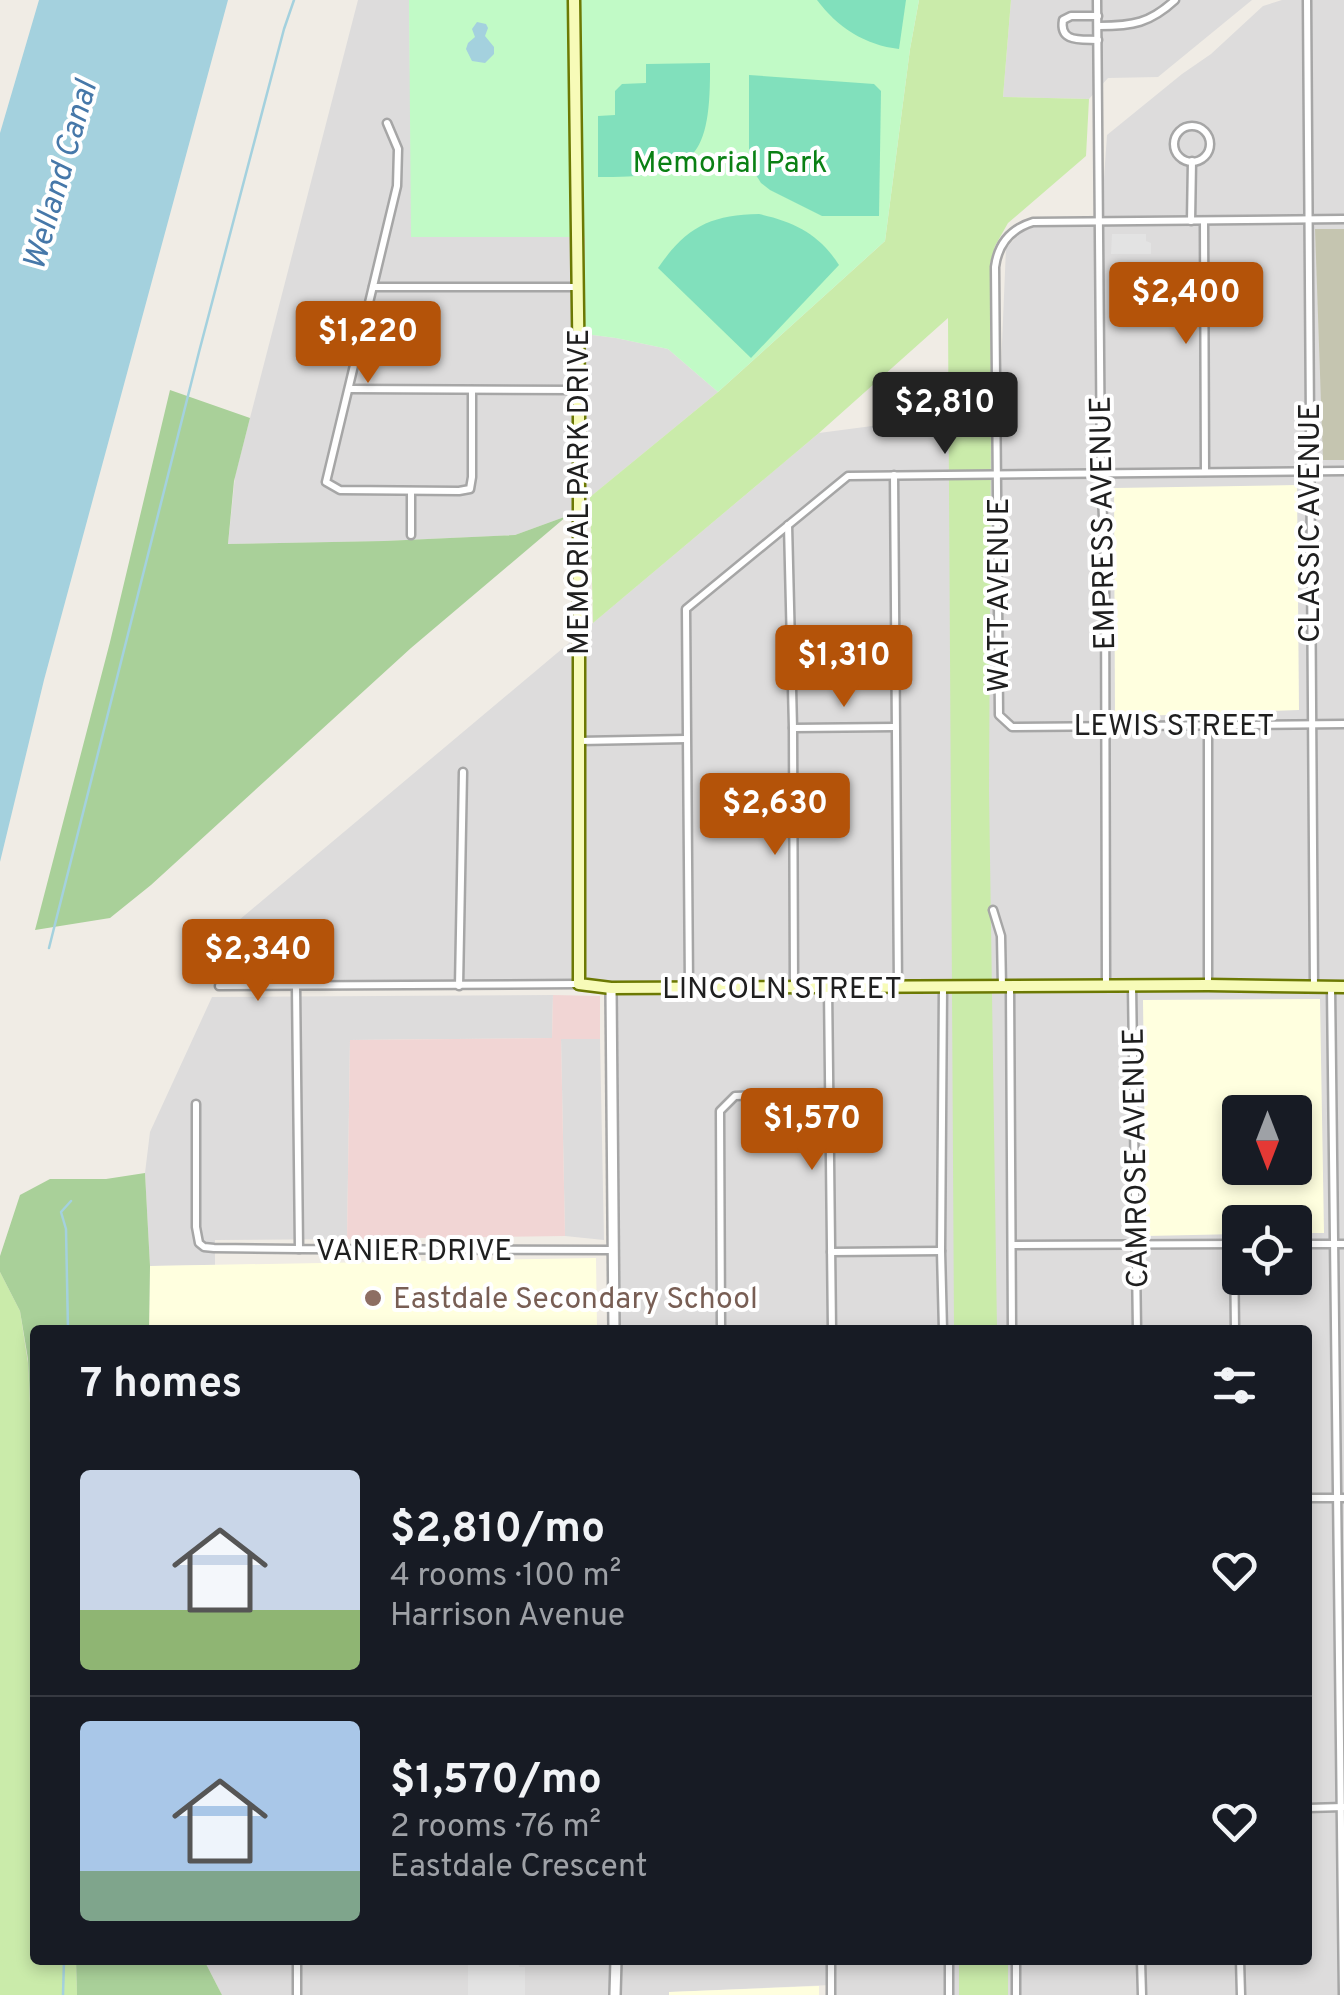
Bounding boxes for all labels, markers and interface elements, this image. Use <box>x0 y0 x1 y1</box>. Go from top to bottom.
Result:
water label: Welland Canal <box>16 75 108 275</box>
park label: Memorial Park <box>633 146 827 183</box>
pin: $2,400 <box>1105 262 1267 347</box>
text: $2,400 <box>1131 274 1241 314</box>
pin: $1,220 <box>287 301 449 386</box>
text: $1,220 <box>318 313 418 353</box>
street label: MEMORIAL PARK DRIVE <box>562 329 599 655</box>
pin: $2,810 <box>864 372 1026 457</box>
text: $2,810 <box>895 384 995 424</box>
street label: EMPRESS AVENUE <box>1084 395 1125 650</box>
street label: CLASSIC AVENUE <box>1293 403 1330 643</box>
street label: WATT AVENUE <box>982 498 1019 692</box>
pin: $1,310 <box>763 625 925 710</box>
text: $1,310 <box>797 637 891 677</box>
street label: LEWIS STREET <box>1074 709 1274 746</box>
pin: $2,630 <box>694 773 856 858</box>
text: $2,630 <box>722 785 828 825</box>
pin: $2,340 <box>177 919 339 1004</box>
text: $2,340 <box>204 931 312 971</box>
street label: LINCOLN STREET <box>662 972 902 1009</box>
street label: CAMROSE AVENUE <box>1117 1027 1158 1289</box>
pin: $1,570 <box>731 1088 893 1173</box>
north arrow <box>1222 1095 1312 1185</box>
map controls <box>1222 1095 1312 1295</box>
text: $1,570 <box>763 1100 861 1140</box>
button: locate <box>1222 1205 1312 1295</box>
street label: VANIER DRIVE <box>316 1234 512 1271</box>
place label: Eastdale Secondary School <box>393 1282 758 1319</box>
marker: Eastdale Secondary School <box>362 1287 384 1309</box>
icon: filters <box>1207 1358 1262 1413</box>
text: 7 homes <box>80 1359 242 1412</box>
text: $2,810/mo <box>390 1504 605 1557</box>
icon: home <box>160 1510 280 1630</box>
icon: heart <box>1207 1543 1262 1598</box>
text: 4 rooms · 100 m² <box>390 1557 621 1597</box>
text: Harrison Avenue <box>390 1597 625 1637</box>
text: $1,570/mo <box>390 1755 602 1808</box>
icon: home <box>160 1761 280 1881</box>
icon: heart <box>1207 1794 1262 1849</box>
text: 2 rooms · 76 m² <box>390 1808 601 1848</box>
text: Eastdale Crescent <box>390 1848 648 1888</box>

